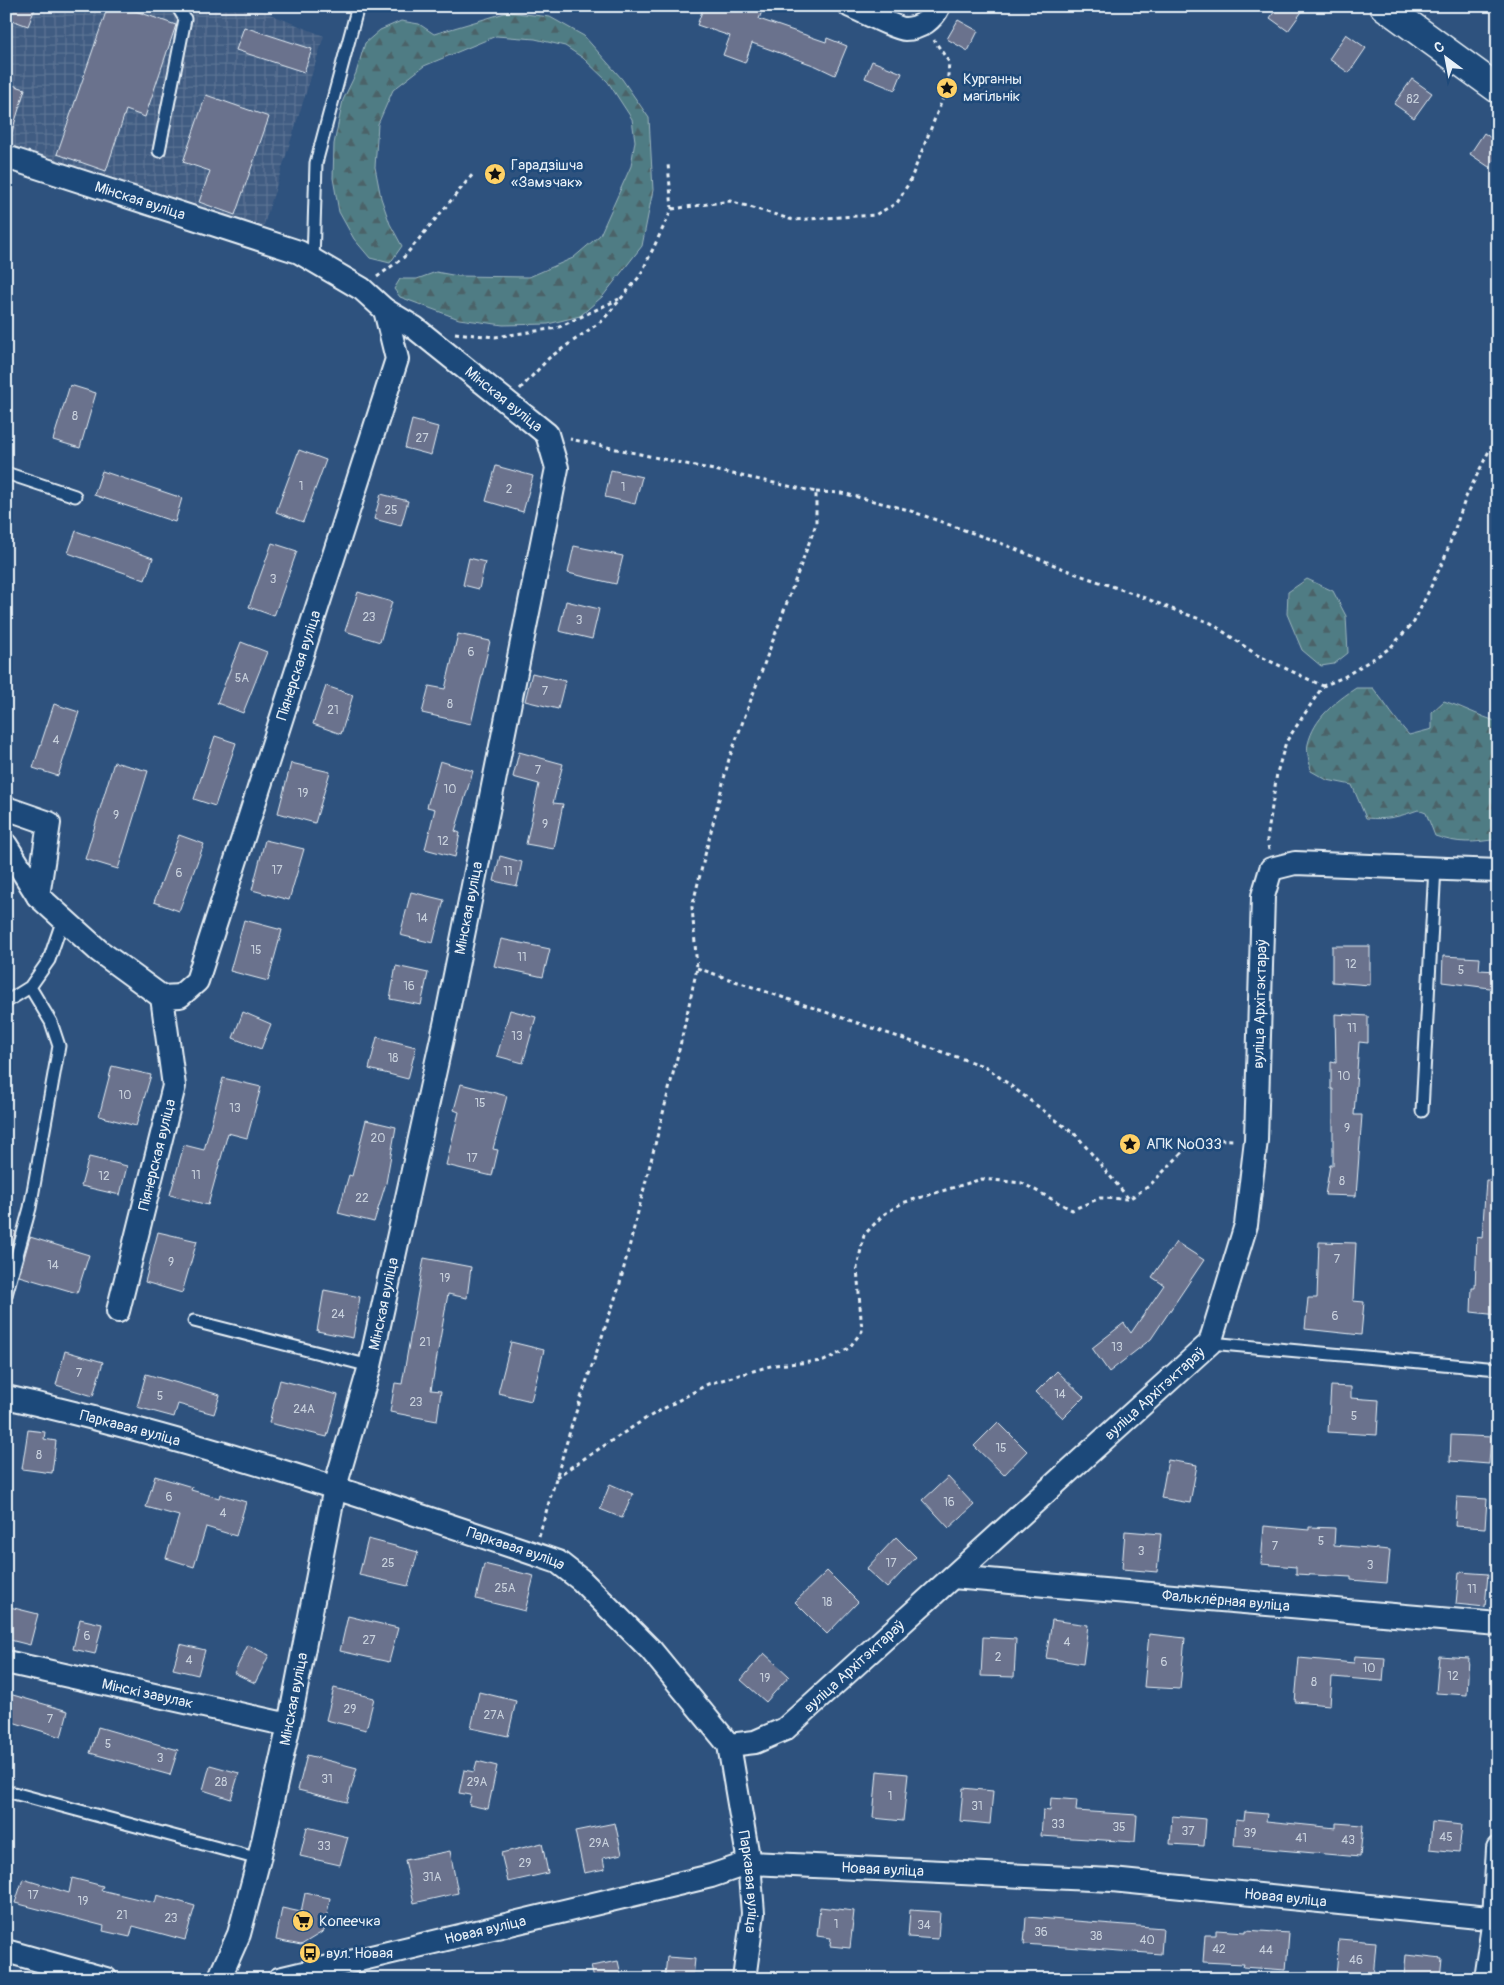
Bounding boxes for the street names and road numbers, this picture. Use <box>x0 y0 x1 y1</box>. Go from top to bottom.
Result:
street label: Мінская вуліца <box>92 177 188 224</box>
street label: Мінская вуліца <box>461 362 546 436</box>
street label: Піянерская вуліца <box>272 608 325 723</box>
street label: Мінская вуліца <box>451 860 487 956</box>
street label: вуліца Архітэктараў <box>1249 939 1271 1069</box>
street label: Піянерская вуліца <box>134 1097 180 1212</box>
street label: Мінская вуліца <box>365 1256 403 1352</box>
street label: вуліца Архітэктараў <box>1100 1343 1209 1444</box>
street label: Паркавая вуліца <box>78 1405 183 1450</box>
street label: Паркавая вуліца <box>464 1522 570 1574</box>
street label: Фальклёрная вуліца <box>1161 1586 1291 1616</box>
street label: вуліца Архітэктараў <box>800 1615 909 1717</box>
street label: Мінская вуліца <box>276 1651 312 1747</box>
street label: Мінскі завулак <box>100 1674 195 1713</box>
street label: Паркавая вуліца <box>734 1829 763 1934</box>
street label: Новая вуліца <box>841 1858 925 1881</box>
street label: Новая вуліца <box>1243 1884 1328 1911</box>
street label: Новая вуліца <box>443 1911 528 1949</box>

